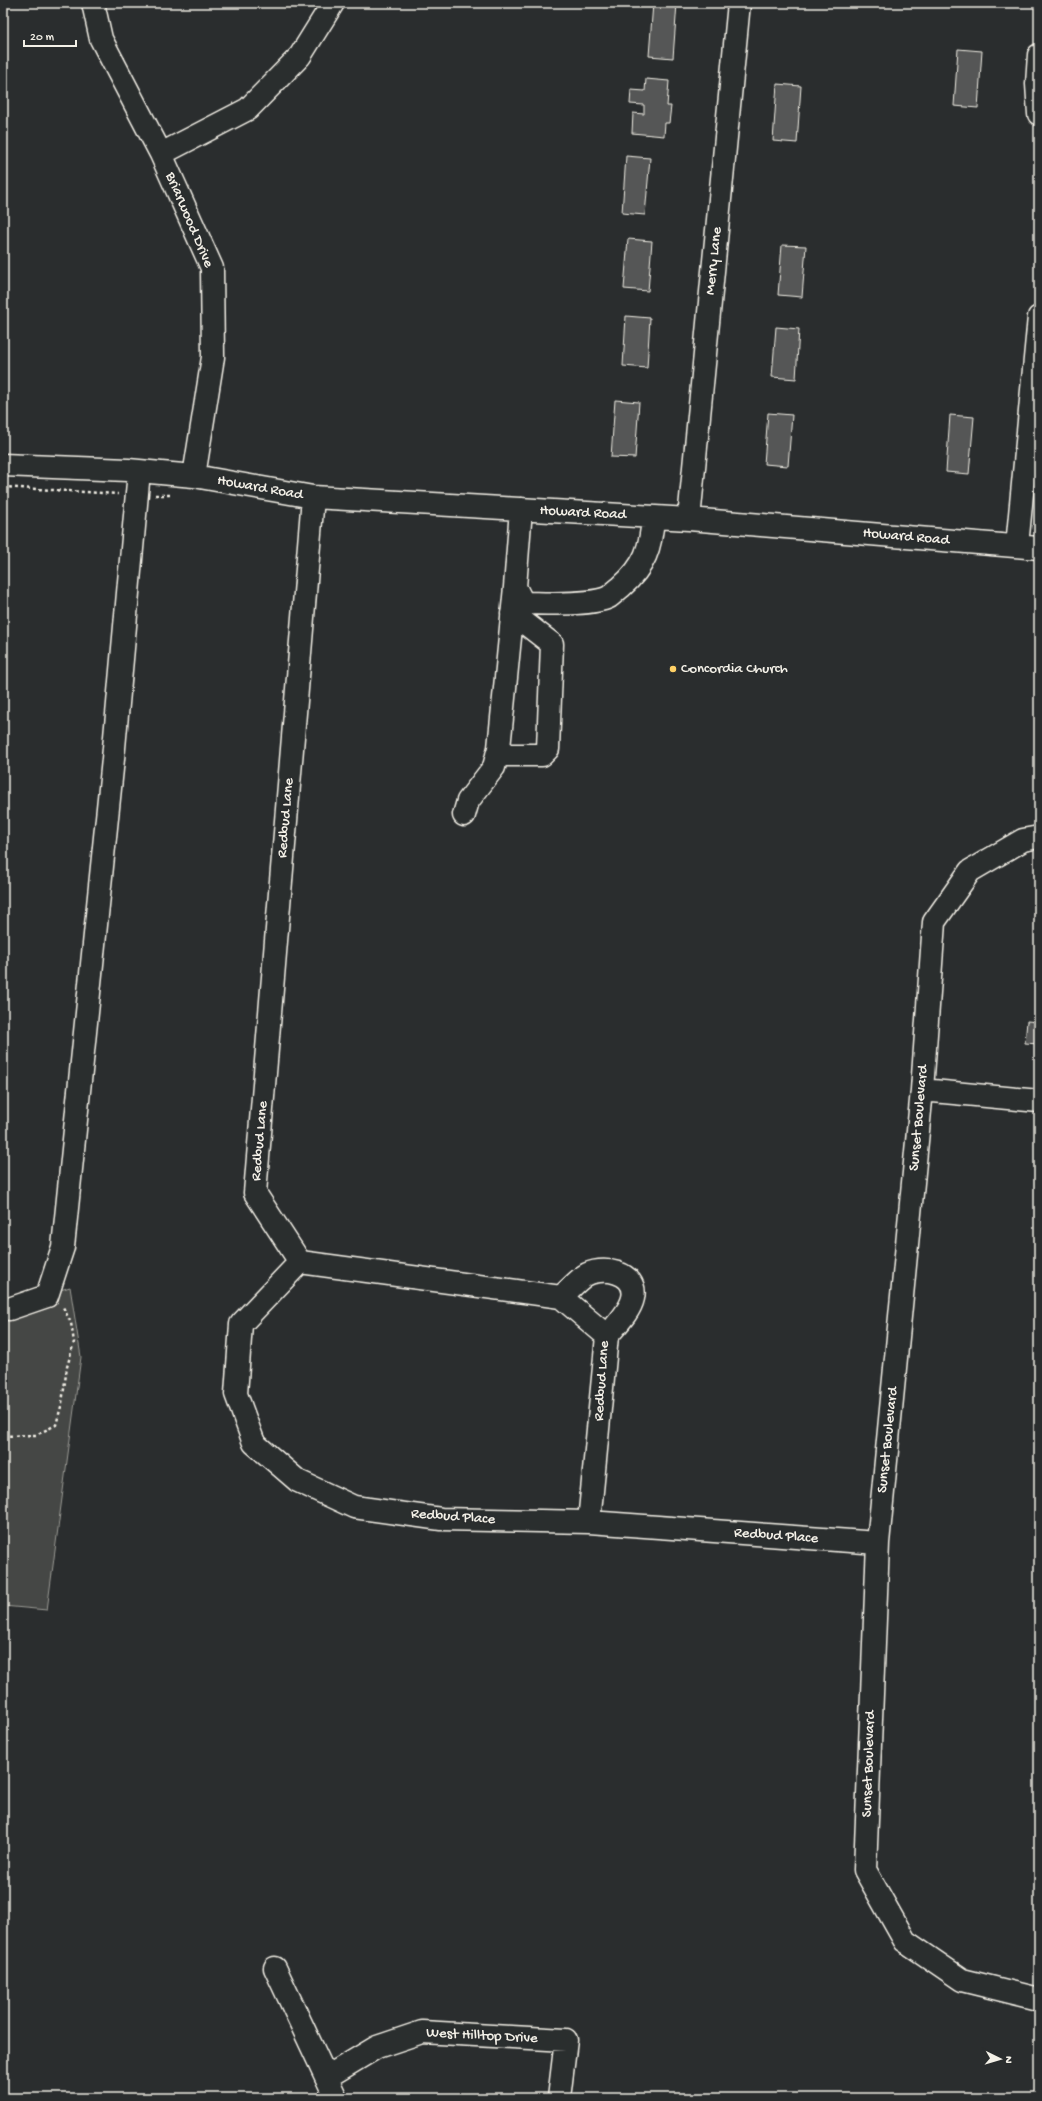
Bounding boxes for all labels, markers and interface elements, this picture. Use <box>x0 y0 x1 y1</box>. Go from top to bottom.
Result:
scale bar <box>24 22 76 48</box>
text: 20 m <box>30 31 55 45</box>
street label: Briarwood Drive <box>160 169 217 271</box>
street label: Merry Lane <box>701 226 727 296</box>
street label: Howard Road <box>216 472 305 505</box>
street label: Howard Road <box>539 502 628 524</box>
street label: Howard Road <box>862 524 951 550</box>
place label: Concordia Church <box>681 660 788 678</box>
marker: Concordia Church <box>668 664 678 674</box>
street label: Redbud Lane <box>274 777 298 859</box>
street label: Sunset Boulevard <box>905 1063 933 1172</box>
street label: Redbud Lane <box>248 1100 272 1182</box>
street label: Redbud Lane <box>590 1340 614 1422</box>
street label: Sunset Boulevard <box>873 1385 903 1494</box>
street label: Redbud Place <box>410 1505 496 1529</box>
street label: Redbud Place <box>733 1524 819 1548</box>
street label: Sunset Boulevard <box>858 1709 880 1818</box>
street label: West Hilltop Drive <box>426 2024 538 2048</box>
north arrow <box>980 2039 1020 2079</box>
text: N <box>1002 2056 1014 2064</box>

